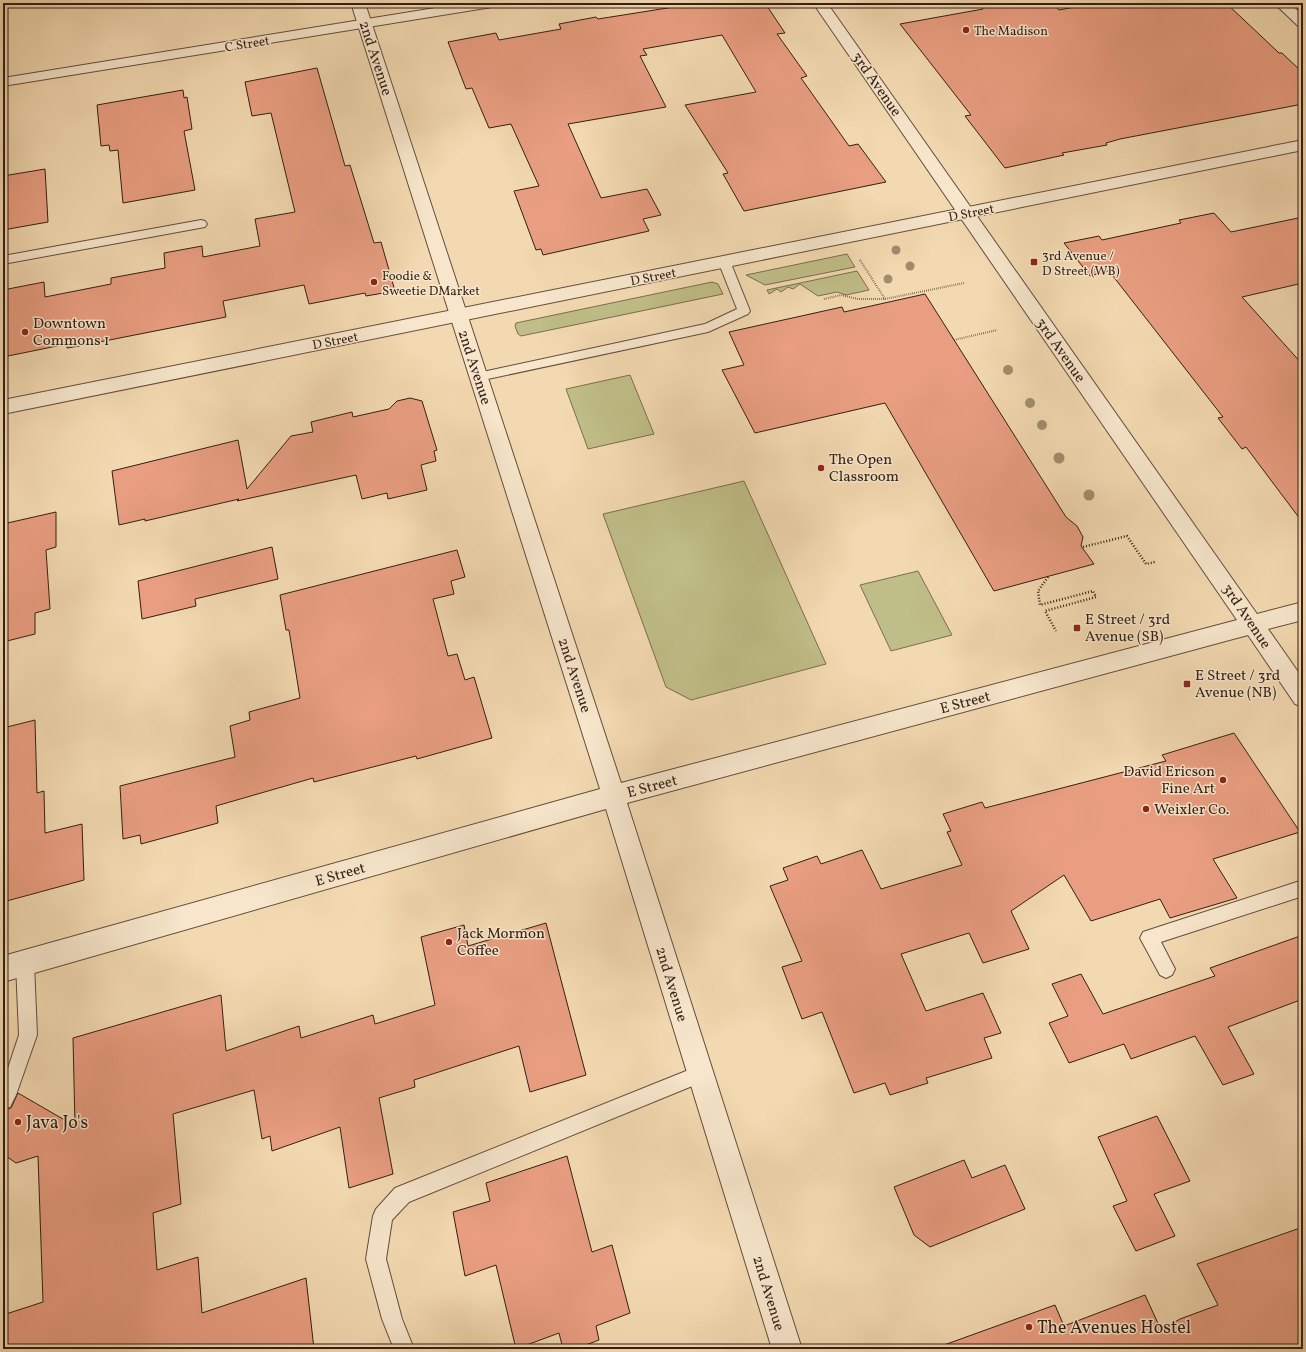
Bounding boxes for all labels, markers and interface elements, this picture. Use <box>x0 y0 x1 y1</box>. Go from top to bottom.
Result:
street label: 2nd Avenue <box>353 18 397 99</box>
place label: The Madison <box>974 23 1048 41</box>
marker: The Madison <box>961 25 971 35</box>
street label: C Street <box>224 32 271 57</box>
street label: 3rd Avenue <box>846 48 906 121</box>
street label: D Street <box>947 201 996 227</box>
place label: 3rd Avenue / D Street (WB) <box>1042 248 1120 281</box>
marker: 3rd Avenue / D Street (WB) <box>1029 257 1039 267</box>
street label: D Street <box>629 265 678 291</box>
place label: Foodie & Sweetie DMarket <box>382 268 480 301</box>
marker: Foodie & Sweetie DMarket <box>369 277 379 287</box>
place label: Downtown Commons 1 <box>33 314 110 352</box>
street label: 3rd Avenue <box>1030 314 1090 387</box>
marker: Downtown Commons 1 <box>20 327 30 337</box>
street label: 2nd Avenue <box>452 327 496 408</box>
street label: D Street <box>311 329 360 355</box>
place label: The Open Classroom <box>829 450 899 488</box>
marker: The Open Classroom <box>816 463 826 473</box>
street label: 3rd Avenue <box>1216 580 1275 654</box>
place label: E Street / 3rd Avenue (SB) <box>1085 610 1170 648</box>
marker: E Street / 3rd Avenue (SB) <box>1072 623 1082 633</box>
street label: 2nd Avenue <box>552 635 596 716</box>
place label: E Street / 3rd Avenue (NB) <box>1195 666 1280 704</box>
marker: E Street / 3rd Avenue (NB) <box>1182 679 1192 689</box>
street label: E Street <box>938 687 993 720</box>
place label: David Ericson Fine Art <box>1123 762 1215 800</box>
street label: E Street <box>625 771 680 804</box>
marker: David Ericson Fine Art <box>1218 775 1228 785</box>
place label: Weixler Co. <box>1154 800 1229 821</box>
marker: Weixler Co. <box>1141 804 1151 814</box>
street label: E Street <box>313 858 368 893</box>
place label: Jack Mormon Coffee <box>457 924 545 962</box>
marker: Jack Mormon Coffee <box>444 937 454 947</box>
street label: 2nd Avenue <box>649 944 692 1025</box>
place label: Java Jo's <box>26 1111 88 1136</box>
marker: Java Jo's <box>13 1117 23 1127</box>
street label: 2nd Avenue <box>746 1253 789 1334</box>
place label: The Avenues Hostel <box>1037 1316 1191 1341</box>
marker: The Avenues Hostel <box>1024 1322 1034 1332</box>

